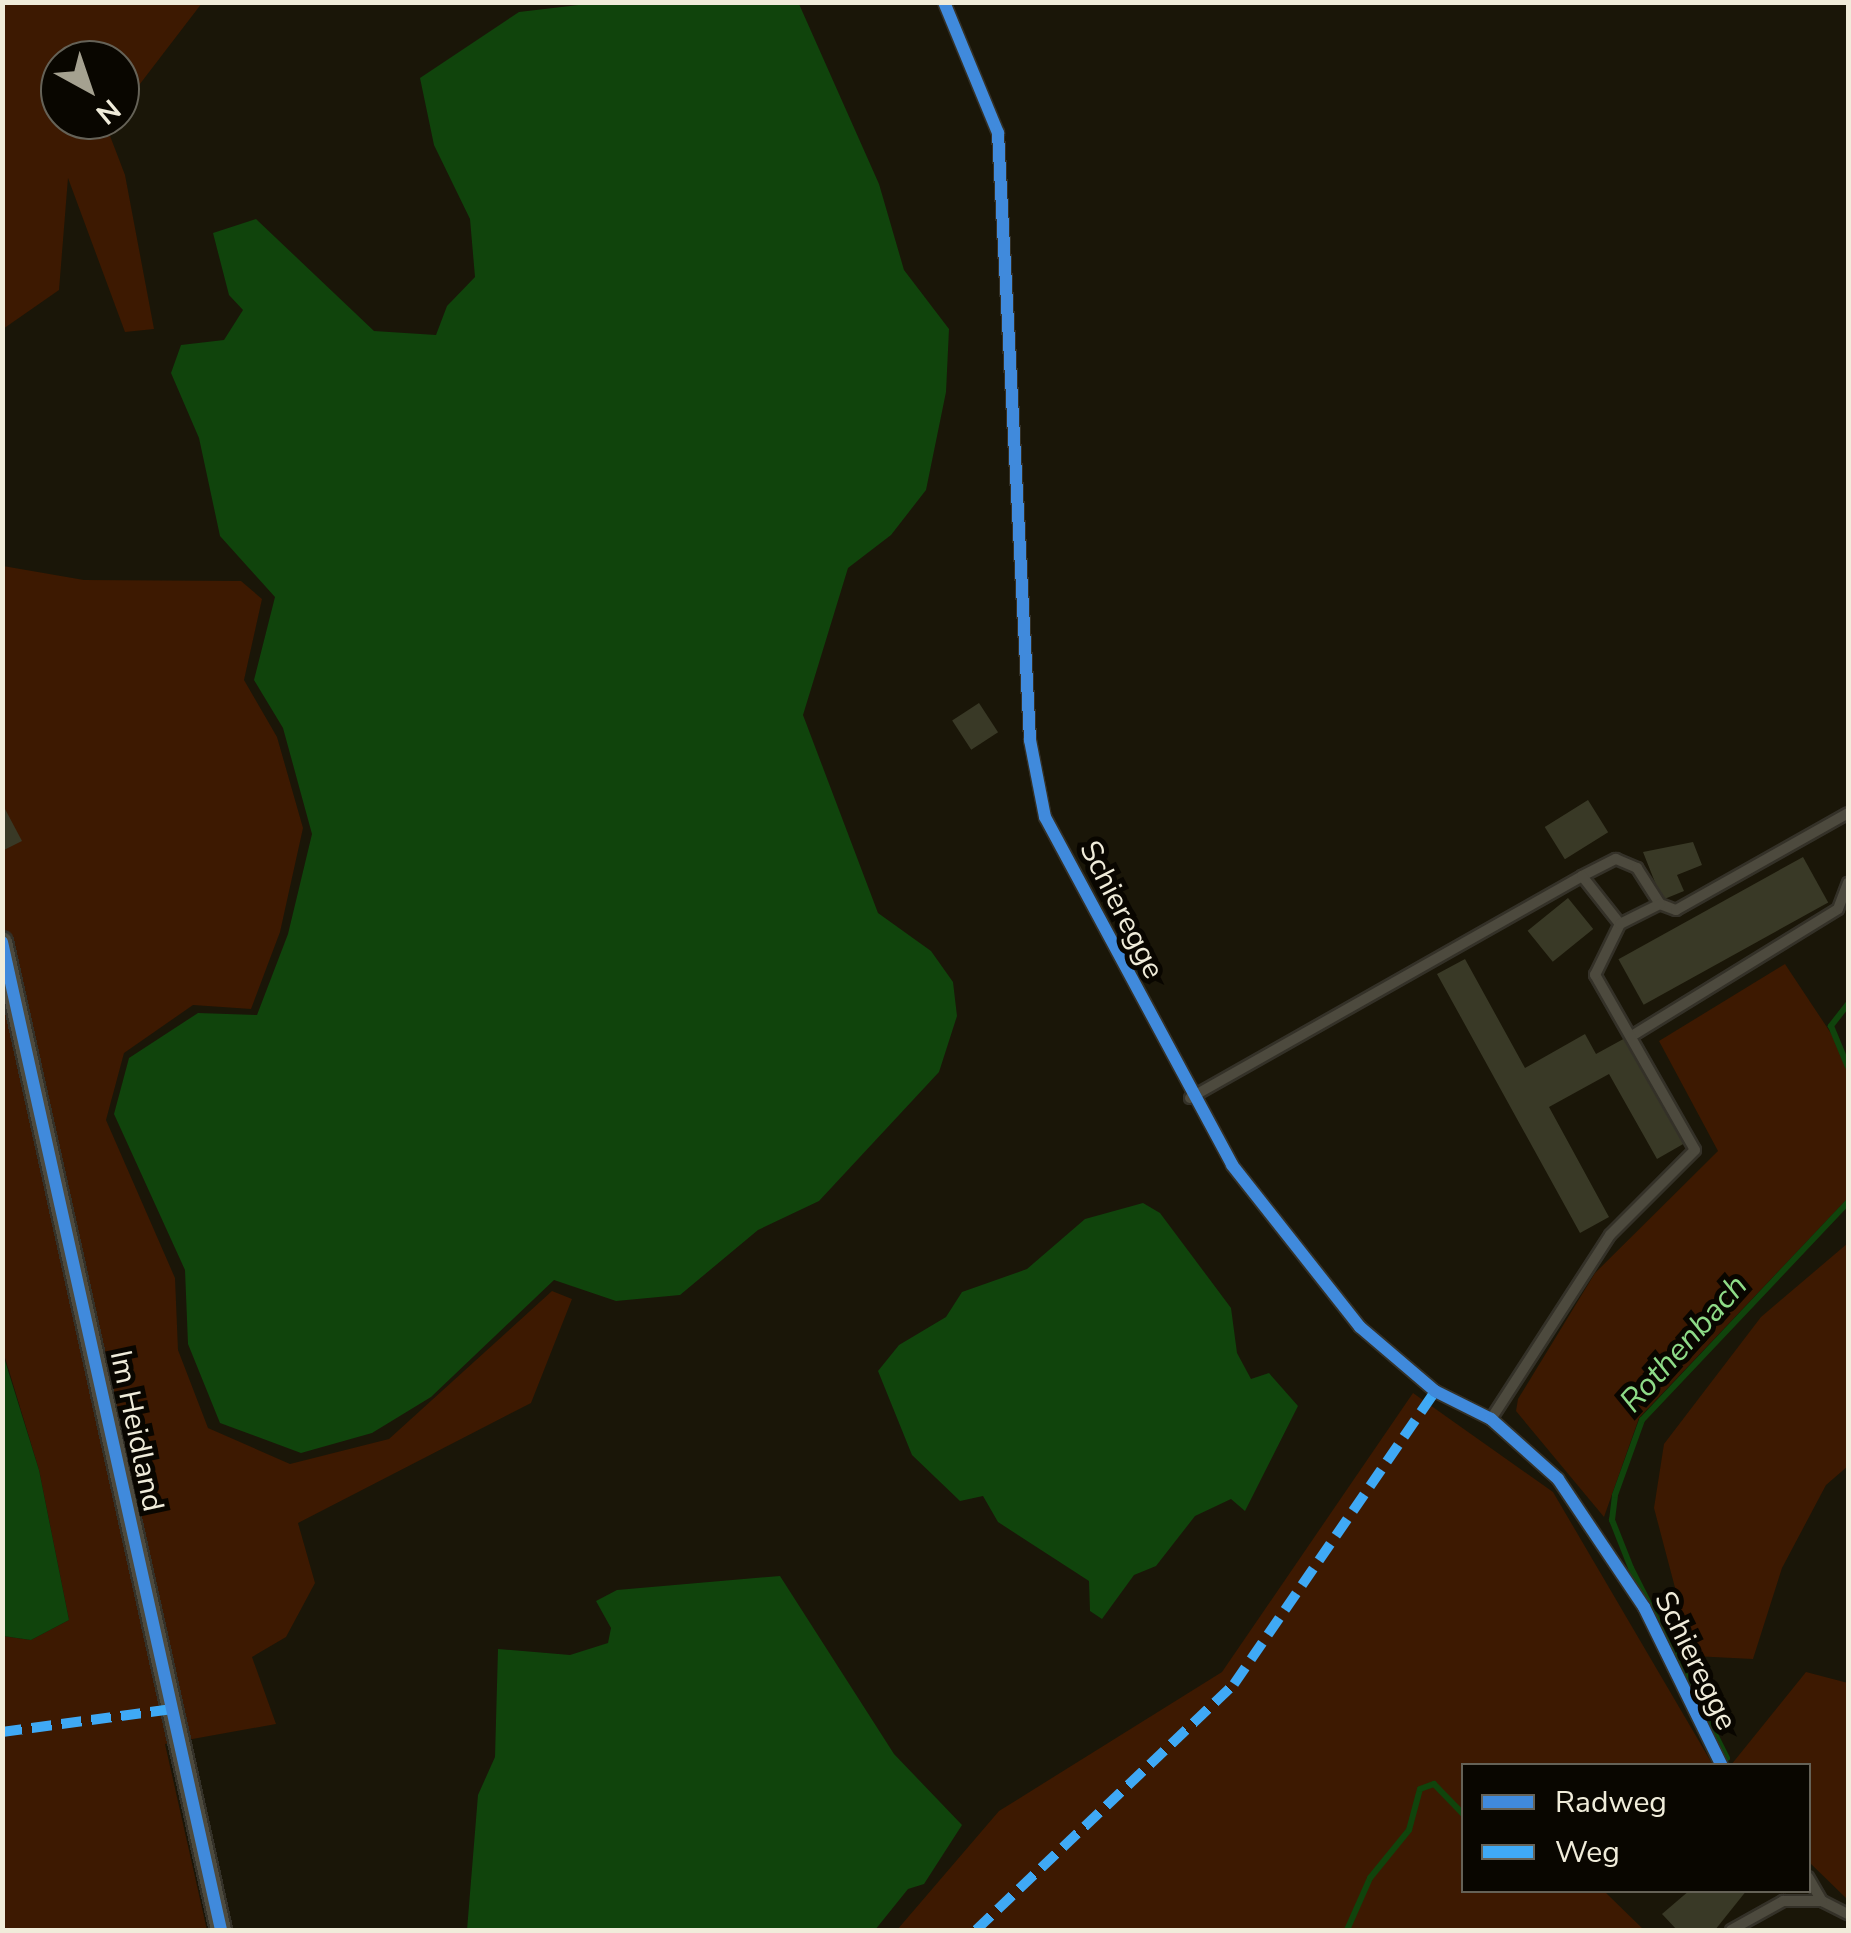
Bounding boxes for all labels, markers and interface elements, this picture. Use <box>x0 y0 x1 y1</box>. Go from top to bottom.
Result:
north arrow <box>40 40 140 140</box>
text: N <box>88 90 128 133</box>
street label: Schieregge <box>1071 835 1171 985</box>
water label: Rothenbach <box>1612 1267 1756 1421</box>
street label: Im Heidland <box>101 1347 171 1515</box>
street label: Schieregge <box>1646 1586 1744 1736</box>
legend <box>1461 1763 1811 1893</box>
text: Radweg <box>1555 1782 1667 1823</box>
text: Weg <box>1555 1832 1620 1873</box>

